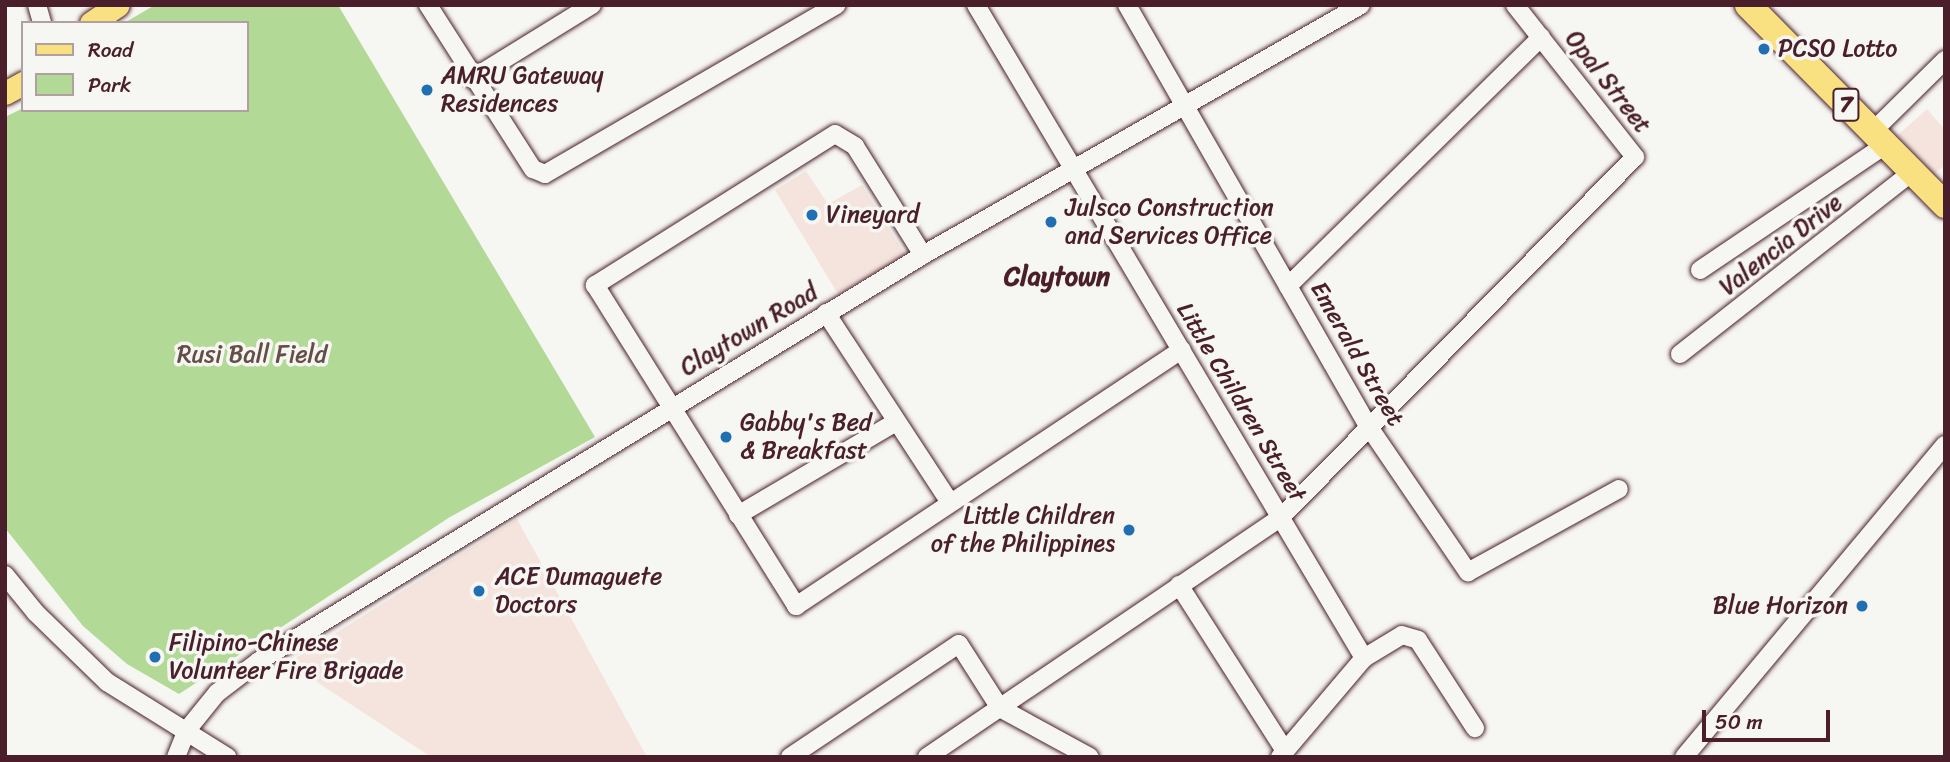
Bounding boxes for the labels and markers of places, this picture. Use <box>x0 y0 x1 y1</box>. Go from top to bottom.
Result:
place label: PCSO Lotto <box>1778 35 1897 63</box>
marker: PCSO Lotto <box>1756 41 1772 57</box>
place label: AMRU Gateway Residences <box>441 62 604 118</box>
marker: AMRU Gateway Residences <box>419 82 435 98</box>
place label: Julsco Construction and Services Office <box>1065 194 1274 250</box>
place label: Vineyard <box>826 201 919 229</box>
marker: Vineyard <box>804 207 820 223</box>
marker: Julsco Construction and Services Office <box>1043 214 1059 230</box>
place label: Gabby's Bed & Breakfast <box>740 409 872 465</box>
marker: Gabby's Bed & Breakfast <box>718 429 734 445</box>
place label: Little Children of the Philippines <box>930 502 1115 558</box>
marker: Little Children of the Philippines <box>1121 522 1137 538</box>
place label: ACE Dumaguete Doctors <box>495 563 662 619</box>
marker: ACE Dumaguete Doctors <box>469 581 489 601</box>
place label: Blue Horizon <box>1713 592 1848 620</box>
marker: Blue Horizon <box>1854 598 1870 614</box>
place label: Filipino-Chinese Volunteer Fire Brigade <box>169 629 404 685</box>
marker: Filipino-Chinese Volunteer Fire Brigade <box>147 649 163 665</box>

